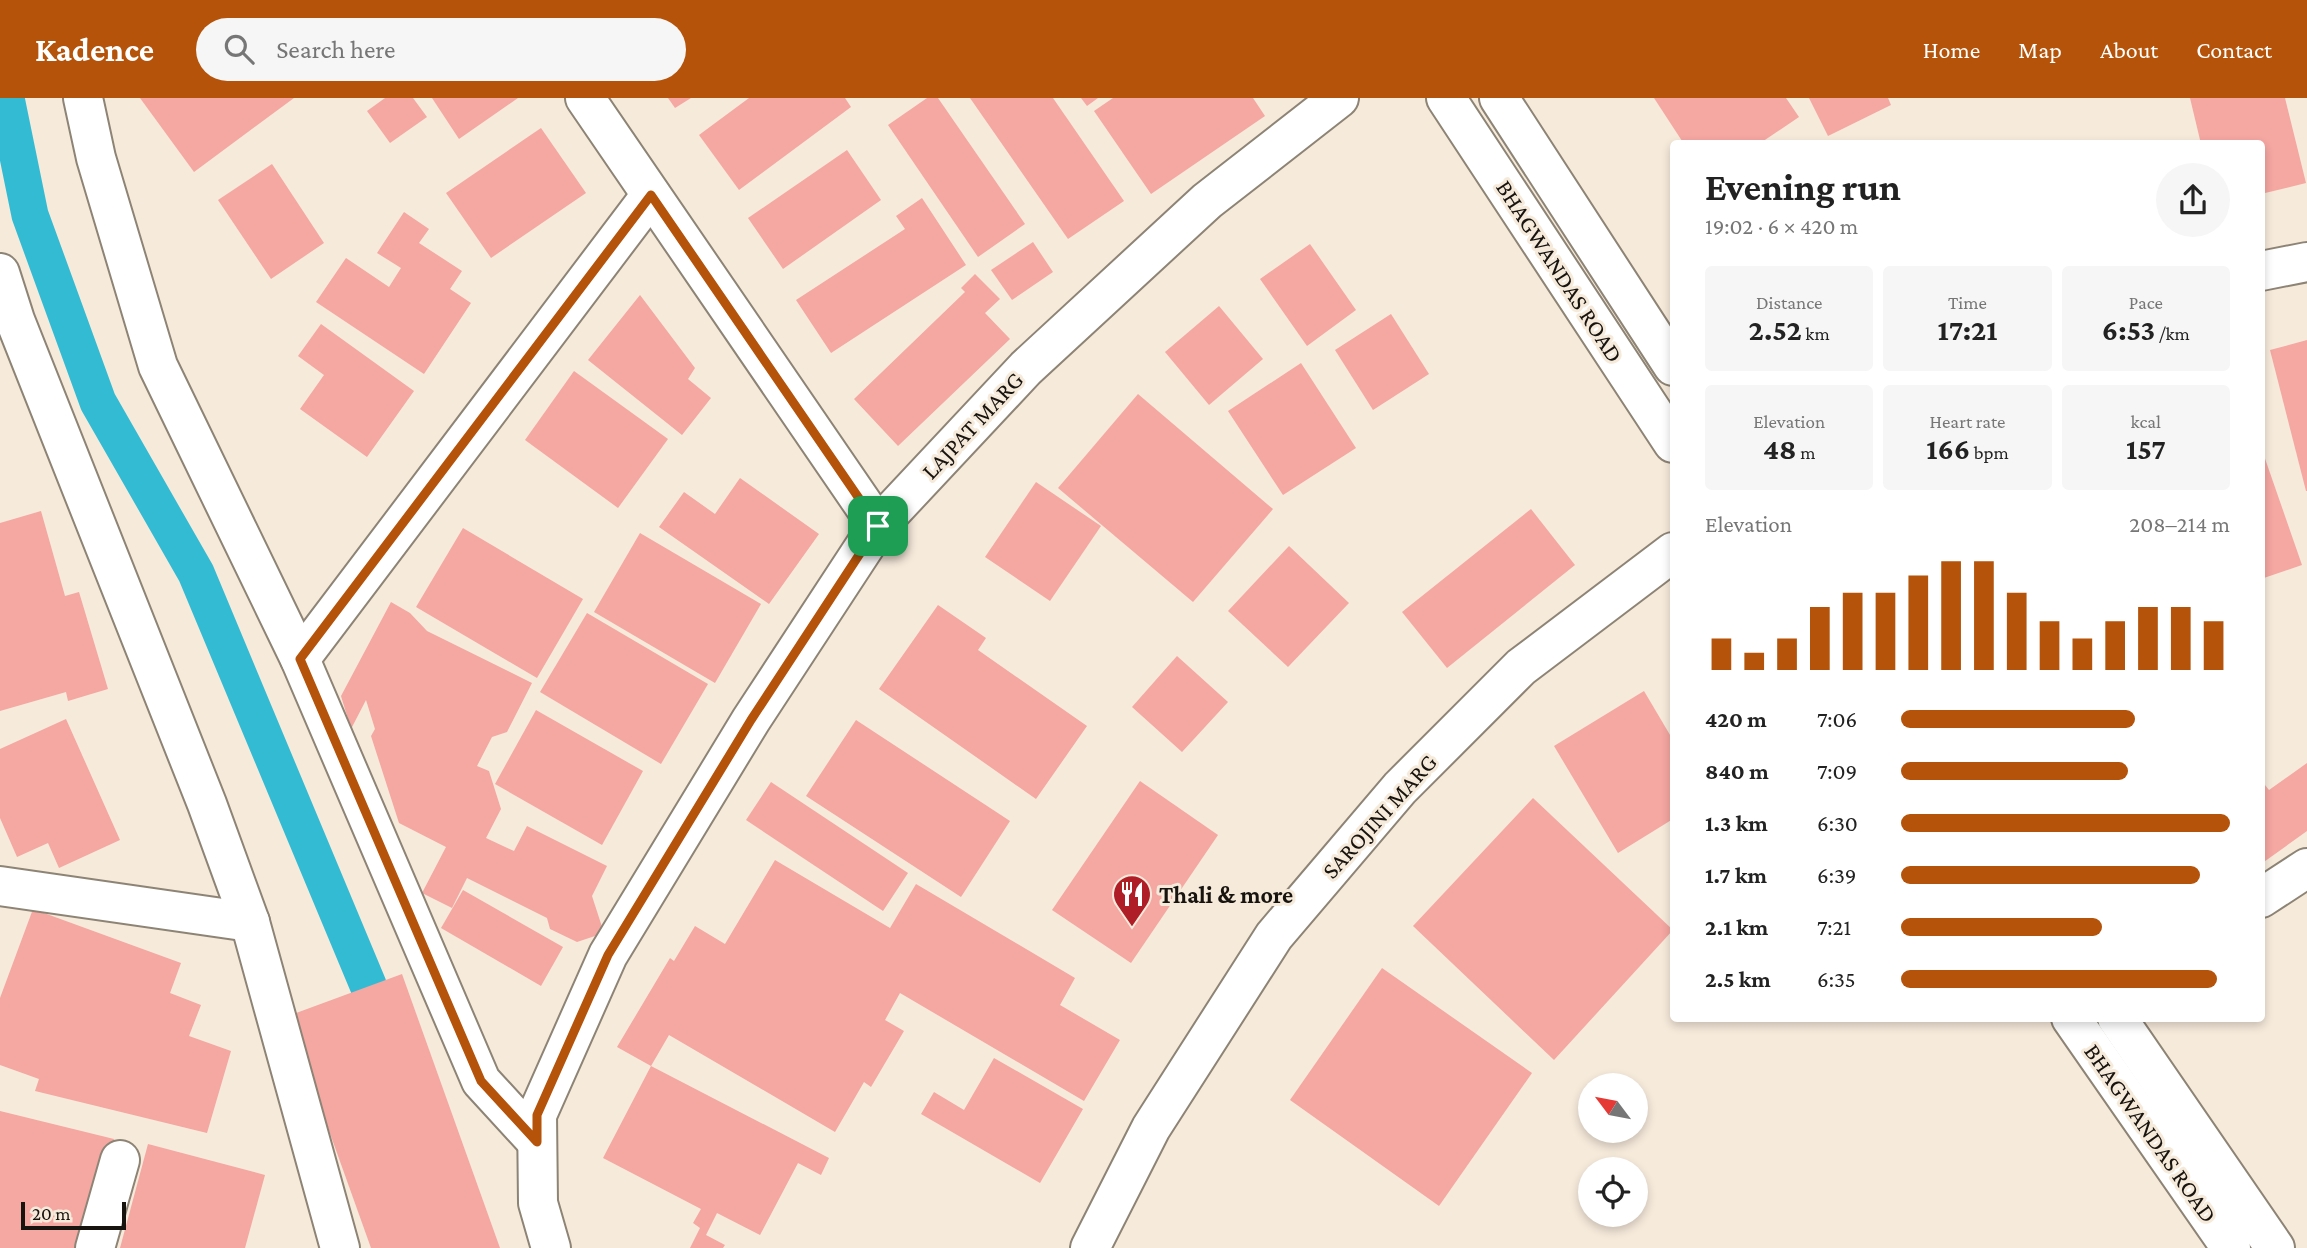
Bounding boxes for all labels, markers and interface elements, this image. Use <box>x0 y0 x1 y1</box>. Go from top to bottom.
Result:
search box <box>196 18 686 81</box>
icon: search <box>220 30 258 68</box>
text: Kadence <box>35 31 154 68</box>
text: Search here <box>276 35 395 64</box>
text: Home <box>1923 36 1980 63</box>
text: Map <box>2018 36 2062 63</box>
text: About <box>2100 36 2158 63</box>
text: Contact <box>2196 36 2272 63</box>
button: share <box>2156 163 2230 237</box>
text: Evening run <box>1705 166 1901 208</box>
street label: BHAGWANDAS ROAD <box>1491 175 1629 367</box>
text: 19:02 · 6 × 420 m <box>1705 213 1858 239</box>
text: Distance <box>1756 292 1822 313</box>
text: Time <box>1948 292 1987 313</box>
text: Pace <box>2129 292 2163 313</box>
text: 2.52 <box>1749 313 1802 346</box>
text: 17:21 <box>1937 313 1998 346</box>
text: 6:53 <box>2102 313 2155 346</box>
text: km <box>1802 323 1830 344</box>
text: /km <box>2155 323 2190 344</box>
street label: LAJPAT MARG <box>916 366 1028 484</box>
text: Elevation <box>1753 411 1825 432</box>
text: Heart rate <box>1930 411 2005 432</box>
text: kcal <box>2131 411 2161 432</box>
text: 48 <box>1763 432 1797 465</box>
text: 166 <box>1926 432 1970 465</box>
text: 157 <box>2126 432 2166 465</box>
text: m <box>1797 442 1815 463</box>
text: bpm <box>1970 442 2009 463</box>
pin <box>848 496 908 556</box>
icon: arrive <box>859 507 897 545</box>
text: Elevation <box>1705 511 1792 537</box>
text: 208–214 m <box>2129 511 2230 537</box>
text: 420 m <box>1705 706 1767 732</box>
text: 7:06 <box>1817 706 1857 732</box>
street label: SAROJINI MARG <box>1316 748 1442 884</box>
text: 840 m <box>1705 758 1769 784</box>
text: 7:09 <box>1817 758 1857 784</box>
text: 1.3 km <box>1705 810 1768 836</box>
text: 6:30 <box>1817 810 1858 836</box>
text: 1.7 km <box>1705 862 1767 888</box>
text: 6:39 <box>1817 862 1856 888</box>
restaurant icon: Thali & more <box>1111 873 1153 928</box>
place label: Thali & more <box>1159 881 1293 908</box>
text: 2.1 km <box>1705 914 1768 940</box>
text: 7:21 <box>1817 914 1851 940</box>
text: 2.5 km <box>1705 966 1771 992</box>
text: 6:35 <box>1817 966 1856 992</box>
street label: BHAGWANDAS ROAD <box>2079 1038 2223 1228</box>
north arrow <box>1578 1073 1648 1143</box>
map controls <box>1578 1073 1648 1227</box>
button: locate <box>1578 1157 1648 1227</box>
scale bar <box>21 1199 126 1231</box>
text: 20 m <box>32 1203 71 1224</box>

